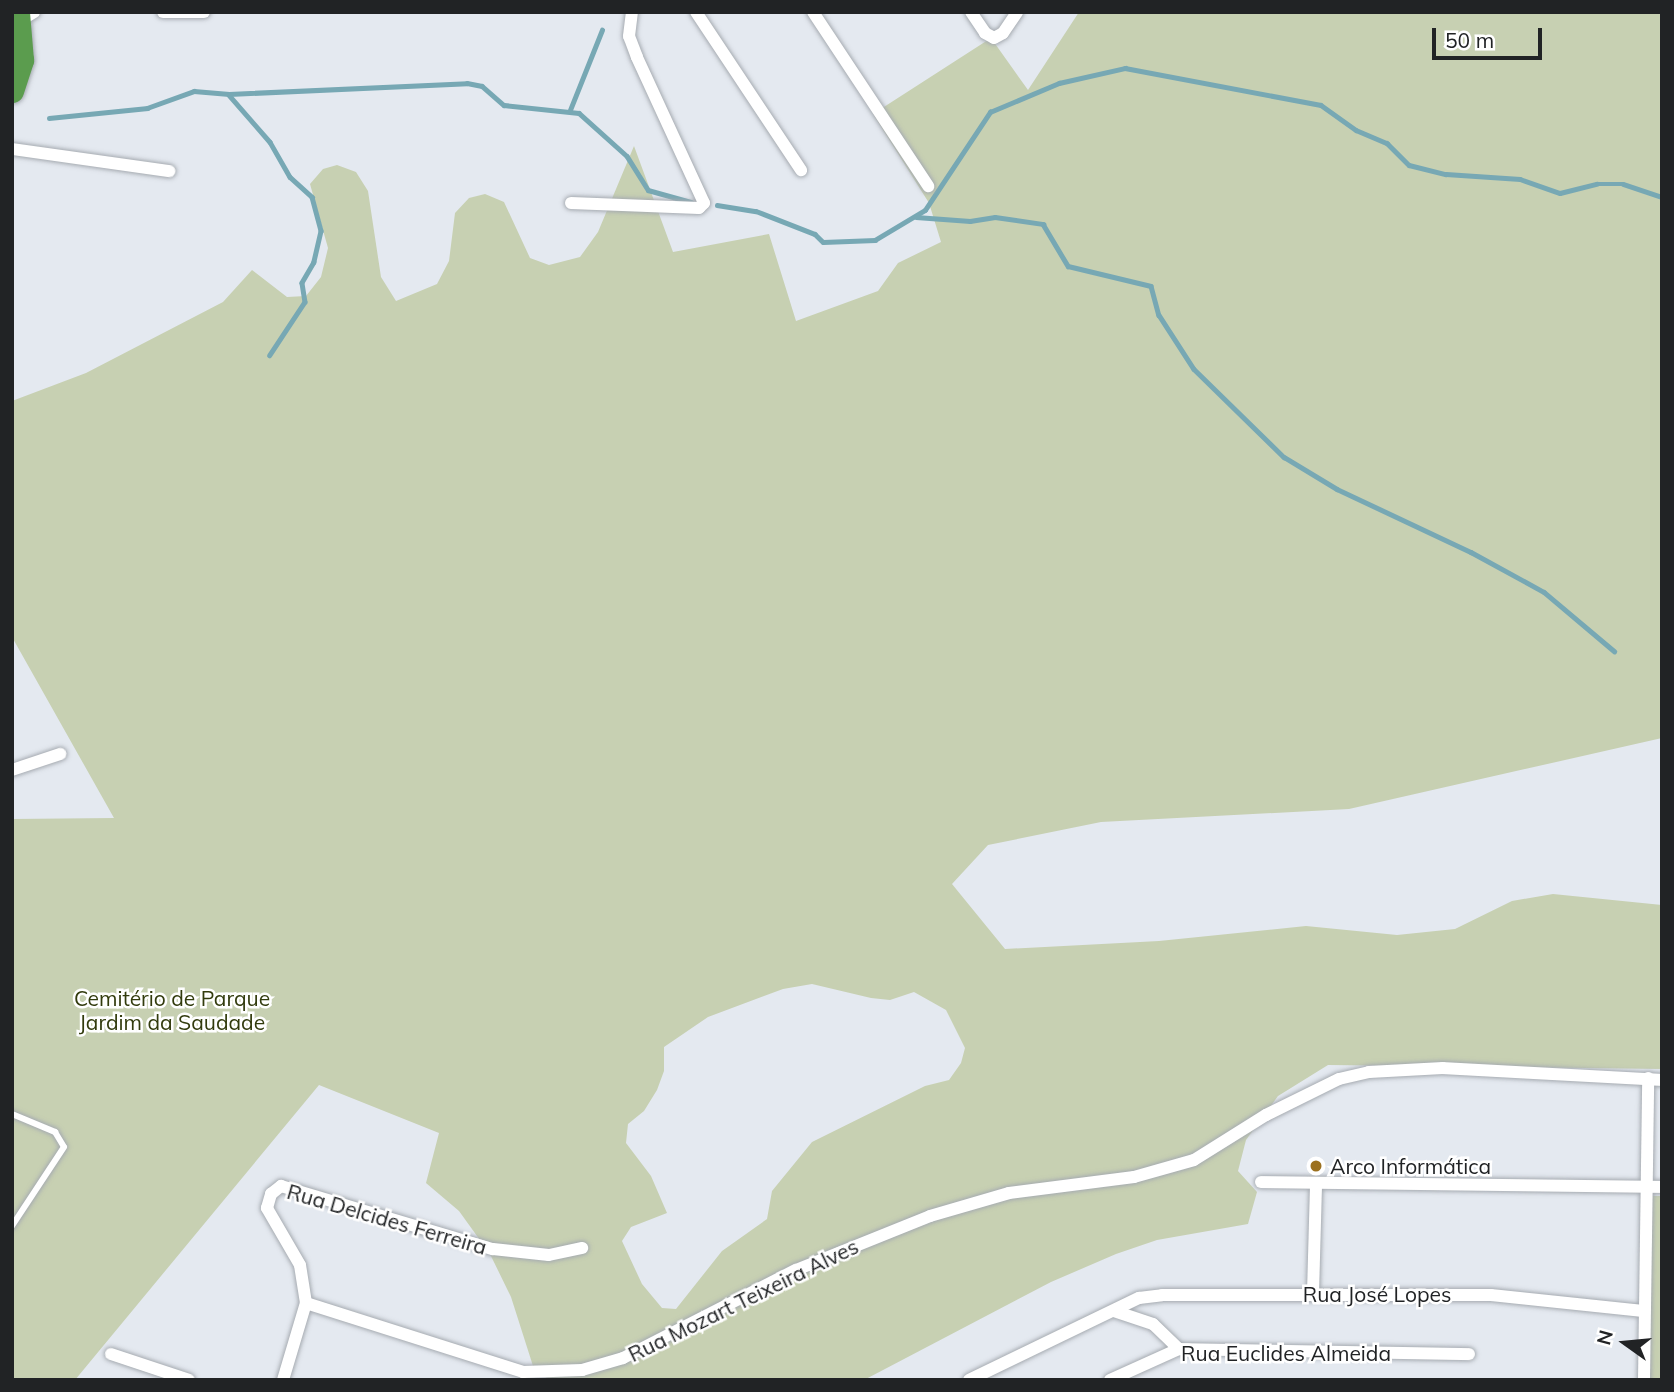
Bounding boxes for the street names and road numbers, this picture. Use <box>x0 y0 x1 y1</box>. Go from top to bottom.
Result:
street label: Rua Delcides Ferreira <box>284 1178 490 1260</box>
street label: Rua Mozart Teixeira Alves <box>624 1233 862 1367</box>
street label: Rua José Lopes <box>1303 1281 1451 1307</box>
street label: Rua Euclides Almeida <box>1181 1340 1391 1366</box>

